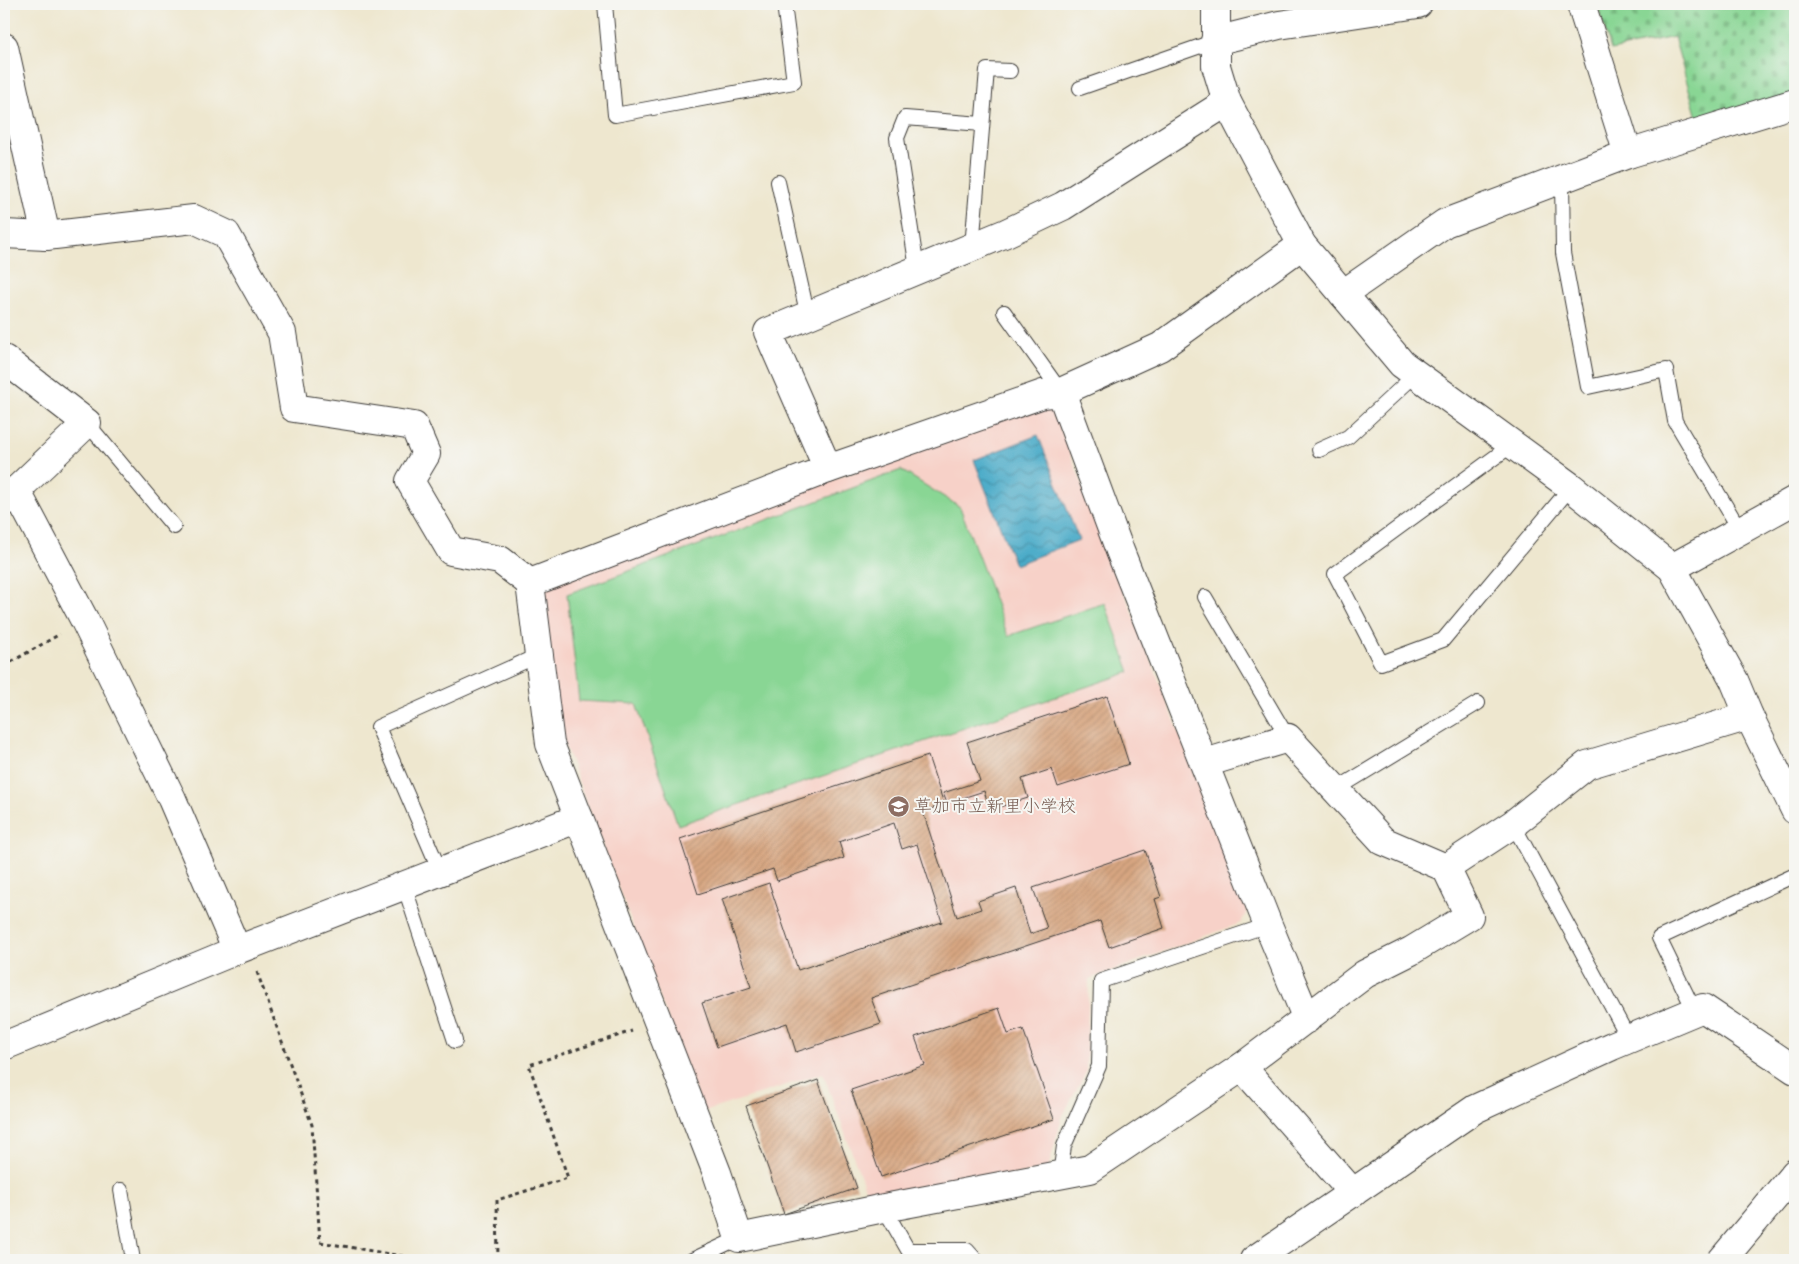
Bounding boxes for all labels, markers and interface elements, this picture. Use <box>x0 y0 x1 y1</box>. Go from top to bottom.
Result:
school or university icon: 草加市立新里小学校 <box>886 794 910 818</box>
place label: 草加市立新里小学校 <box>914 794 1076 817</box>

